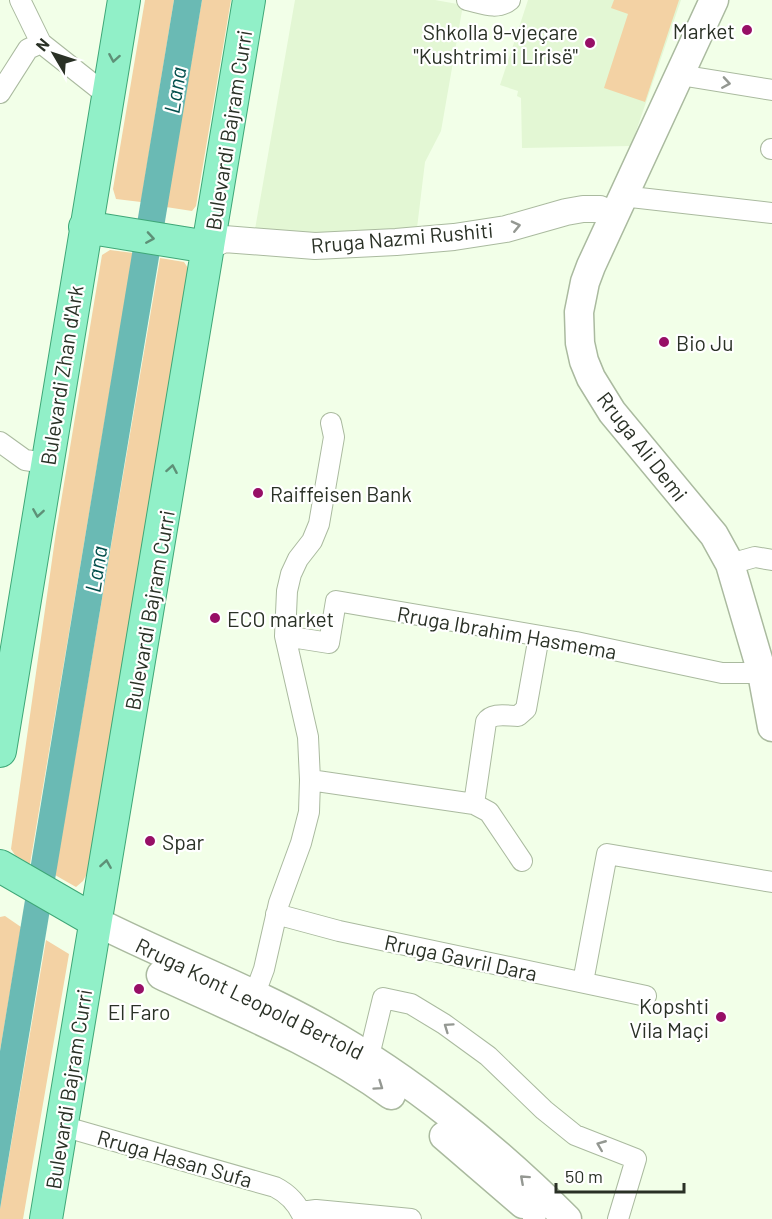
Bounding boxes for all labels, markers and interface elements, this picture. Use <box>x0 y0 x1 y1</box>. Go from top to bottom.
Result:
place label: Market <box>673 18 735 43</box>
place label: Shkolla 9-vjeçare "Kushtrimi i Lirisë" <box>413 19 578 68</box>
marker: Market <box>740 23 754 37</box>
north arrow <box>24 24 84 84</box>
street label: Bulevardi Bajram Curri <box>200 28 256 232</box>
text: N <box>31 34 53 54</box>
marker: Shkolla 9-vjeçare "Kushtrimi i Lirisë" <box>583 36 597 50</box>
one-way arrow <box>109 53 121 62</box>
water label: Lana <box>157 65 191 115</box>
one-way arrow <box>722 76 731 88</box>
street label: Rruga Nazmi Rushiti <box>310 217 494 257</box>
one-way arrow <box>511 221 521 234</box>
one-way arrow <box>145 231 155 244</box>
street label: Bulevardi Zhan d'Ark <box>34 283 88 467</box>
place label: Bio Ju <box>676 330 734 355</box>
marker: Bio Ju <box>657 335 671 349</box>
street label: Rruga Ali Demi <box>593 386 693 506</box>
one-way arrow <box>165 465 178 475</box>
place label: Raiffeisen Bank <box>270 481 412 506</box>
marker: Raiffeisen Bank <box>251 486 265 500</box>
street label: Bulevardi Bajram Curri <box>119 508 179 712</box>
one-way arrow <box>33 509 45 518</box>
water label: Lana <box>78 544 112 594</box>
street label: Rruga Ibrahim Hasmema <box>395 600 619 664</box>
place label: ECO market <box>227 606 334 631</box>
marker: ECO market <box>208 611 222 625</box>
place label: Spar <box>162 829 205 854</box>
marker: Spar <box>143 834 157 848</box>
one-way arrow <box>99 859 112 869</box>
street label: Rruga Gavril Dara <box>383 929 539 985</box>
street label: Rruga Kont Leopold Bertold <box>132 932 368 1064</box>
marker: El Faro <box>132 982 146 996</box>
street label: Bulevardi Bajram Curri <box>40 987 96 1191</box>
place label: Kopshti Vila Maçi <box>629 993 709 1042</box>
place label: El Faro <box>108 999 170 1024</box>
marker: Kopshti Vila Maçi <box>714 1010 728 1024</box>
one-way arrow <box>443 1023 454 1034</box>
one-way arrow <box>373 1079 384 1090</box>
street label: Rruga Hasan Sufa <box>95 1124 255 1192</box>
one-way arrow <box>596 1140 607 1152</box>
scale bar <box>556 1156 684 1194</box>
text: 50 m <box>565 1165 603 1187</box>
one-way arrow <box>520 1175 531 1186</box>

